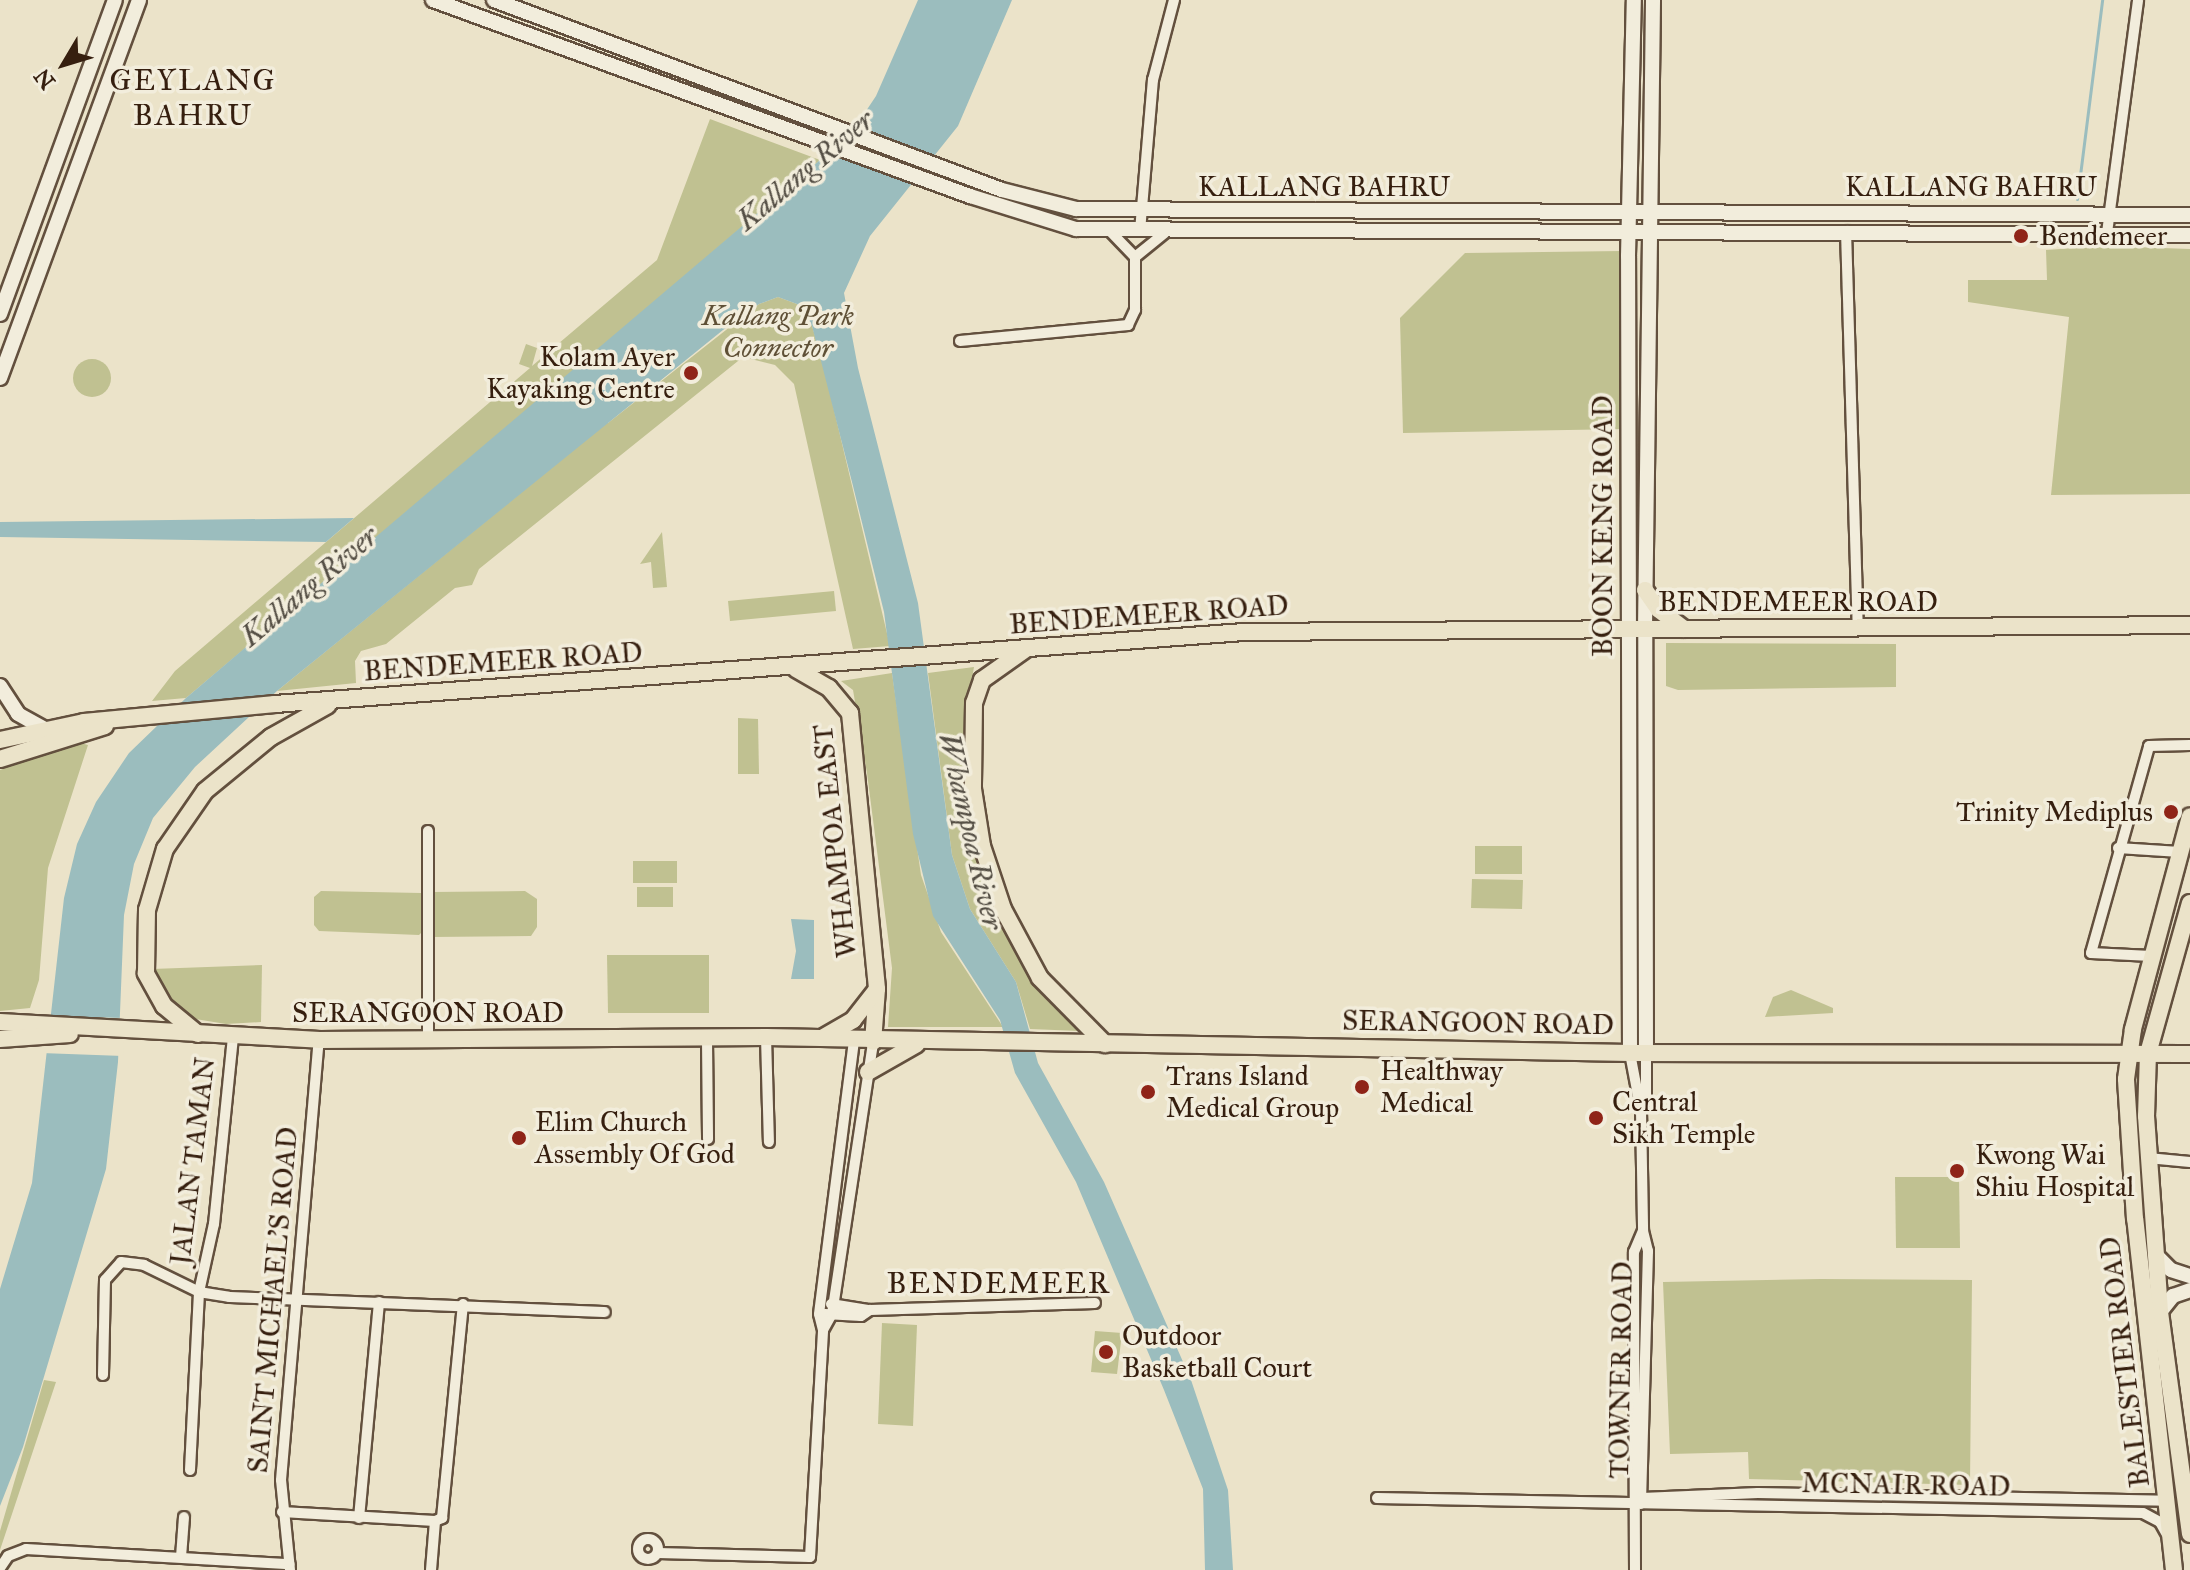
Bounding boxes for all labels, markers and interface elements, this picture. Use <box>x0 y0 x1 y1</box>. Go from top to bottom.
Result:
north arrow <box>24 24 104 104</box>
district label: GEYLANG BAHRU <box>110 62 276 132</box>
text: N <box>28 63 61 95</box>
water label: Kallang River <box>729 102 881 238</box>
street label: KALLANG BAHRU <box>1198 170 1450 204</box>
street label: KALLANG BAHRU <box>1845 170 2097 204</box>
place label: Bendemeer <box>2039 219 2167 253</box>
marker: Bendemeer <box>2010 225 2032 247</box>
park label: Kallang Park Connector <box>702 299 854 365</box>
place label: Kolam Ayer Kayaking Centre <box>486 340 675 406</box>
marker: Kolam Ayer Kayaking Centre <box>682 364 700 382</box>
street label: BOON KENG ROAD <box>1586 395 1620 657</box>
water label: Kallang River <box>233 518 385 654</box>
street label: BENDEMEER ROAD <box>1658 585 1938 619</box>
street label: BENDEMEER ROAD <box>1008 588 1290 642</box>
street label: BENDEMEER ROAD <box>362 635 644 689</box>
street label: WHAMPOA EAST <box>806 723 864 959</box>
water label: Whampoa River <box>931 729 1011 933</box>
place label: Trinity Mediplus <box>1956 795 2153 829</box>
marker: Trinity Mediplus <box>2160 801 2182 823</box>
street label: SERANGOON ROAD <box>292 996 564 1030</box>
street label: SERANGOON ROAD <box>1342 1004 1614 1042</box>
place label: Healthway Medical <box>1380 1054 1503 1120</box>
street label: JALAN TAMAN <box>164 1055 222 1267</box>
place label: Trans Island Medical Group <box>1166 1059 1339 1125</box>
marker: Healthway Medical <box>1351 1076 1373 1098</box>
marker: Trans Island Medical Group <box>1137 1081 1159 1103</box>
place label: Central Sikh Temple <box>1612 1085 1755 1151</box>
place label: Elim Church Assembly Of God <box>535 1105 735 1171</box>
marker: Central Sikh Temple <box>1587 1109 1605 1127</box>
street label: SAINT MICHAEL'S ROAD <box>241 1126 305 1474</box>
marker: Elim Church Assembly Of God <box>510 1129 528 1147</box>
place label: Kwong Wai Shiu Hospital <box>1975 1138 2134 1204</box>
marker: Kwong Wai Shiu Hospital <box>1946 1160 1968 1182</box>
street label: BALESTIER ROAD <box>2093 1235 2157 1489</box>
street label: TOWNER ROAD <box>1602 1261 1640 1479</box>
district label: BENDEMEER <box>887 1265 1111 1301</box>
place label: Outdoor Basketball Court <box>1122 1319 1312 1385</box>
marker: Outdoor Basketball Court <box>1097 1343 1115 1361</box>
street label: MCNAIR ROAD <box>1801 1466 2011 1504</box>

